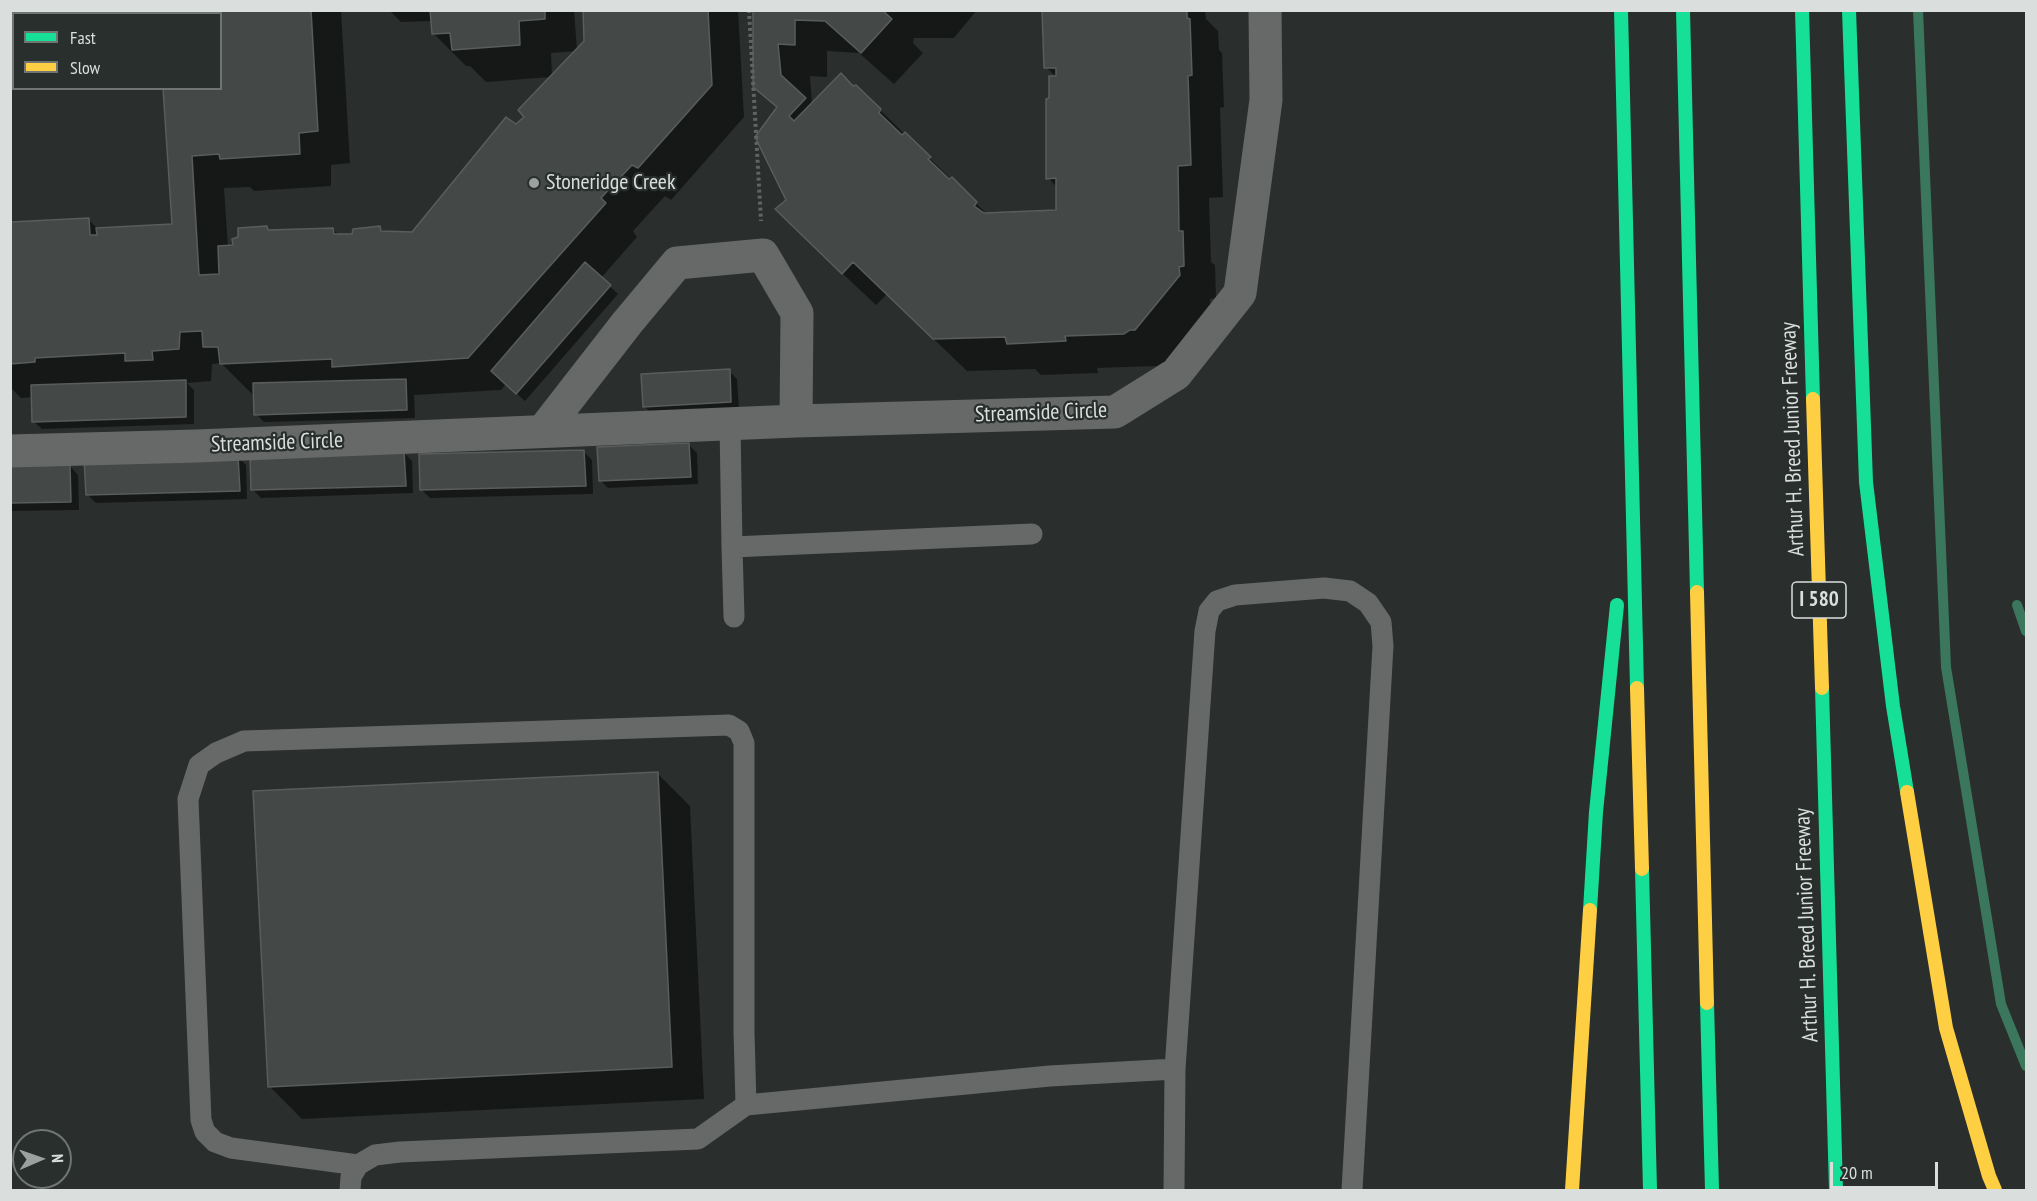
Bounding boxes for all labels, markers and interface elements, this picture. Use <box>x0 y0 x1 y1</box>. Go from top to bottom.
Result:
legend <box>12 12 222 90</box>
text: Fast <box>70 26 96 49</box>
text: Slow <box>70 56 100 79</box>
place label: Stoneridge Creek <box>546 170 675 196</box>
marker: Stoneridge Creek <box>527 176 541 190</box>
street label: Arthur H. Breed Junior Freeway <box>1776 321 1810 557</box>
street label: Streamside Circle <box>975 398 1107 428</box>
street label: Streamside Circle <box>211 428 343 458</box>
road number: I 580 <box>1792 582 1846 618</box>
street label: Arthur H. Breed Junior Freeway <box>1790 807 1824 1043</box>
north arrow <box>12 1129 72 1189</box>
scale bar <box>1833 1150 1941 1188</box>
text: N <box>48 1154 68 1163</box>
text: 20 m <box>1841 1161 1873 1184</box>

